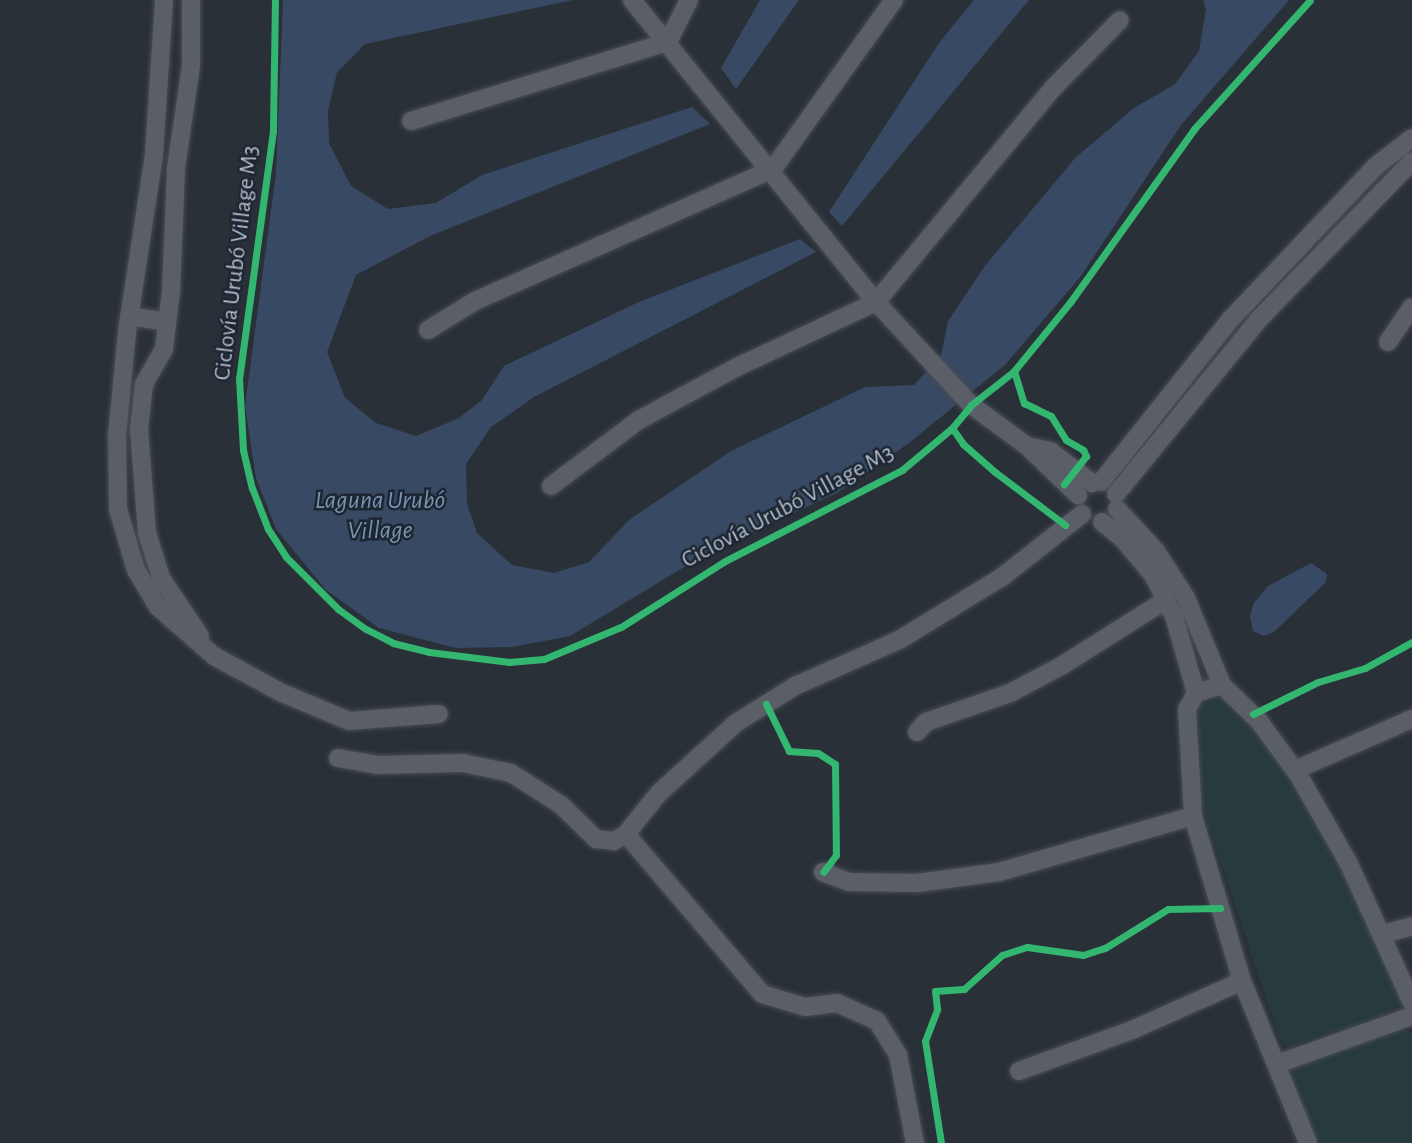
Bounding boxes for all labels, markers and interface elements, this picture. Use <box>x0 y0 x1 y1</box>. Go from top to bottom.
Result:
street label: Ciclovía Urubó Village M3 <box>208 144 266 382</box>
street label: Ciclovía Urubó Village M3 <box>677 439 899 575</box>
water label: Laguna Urubó Village <box>315 485 445 546</box>

